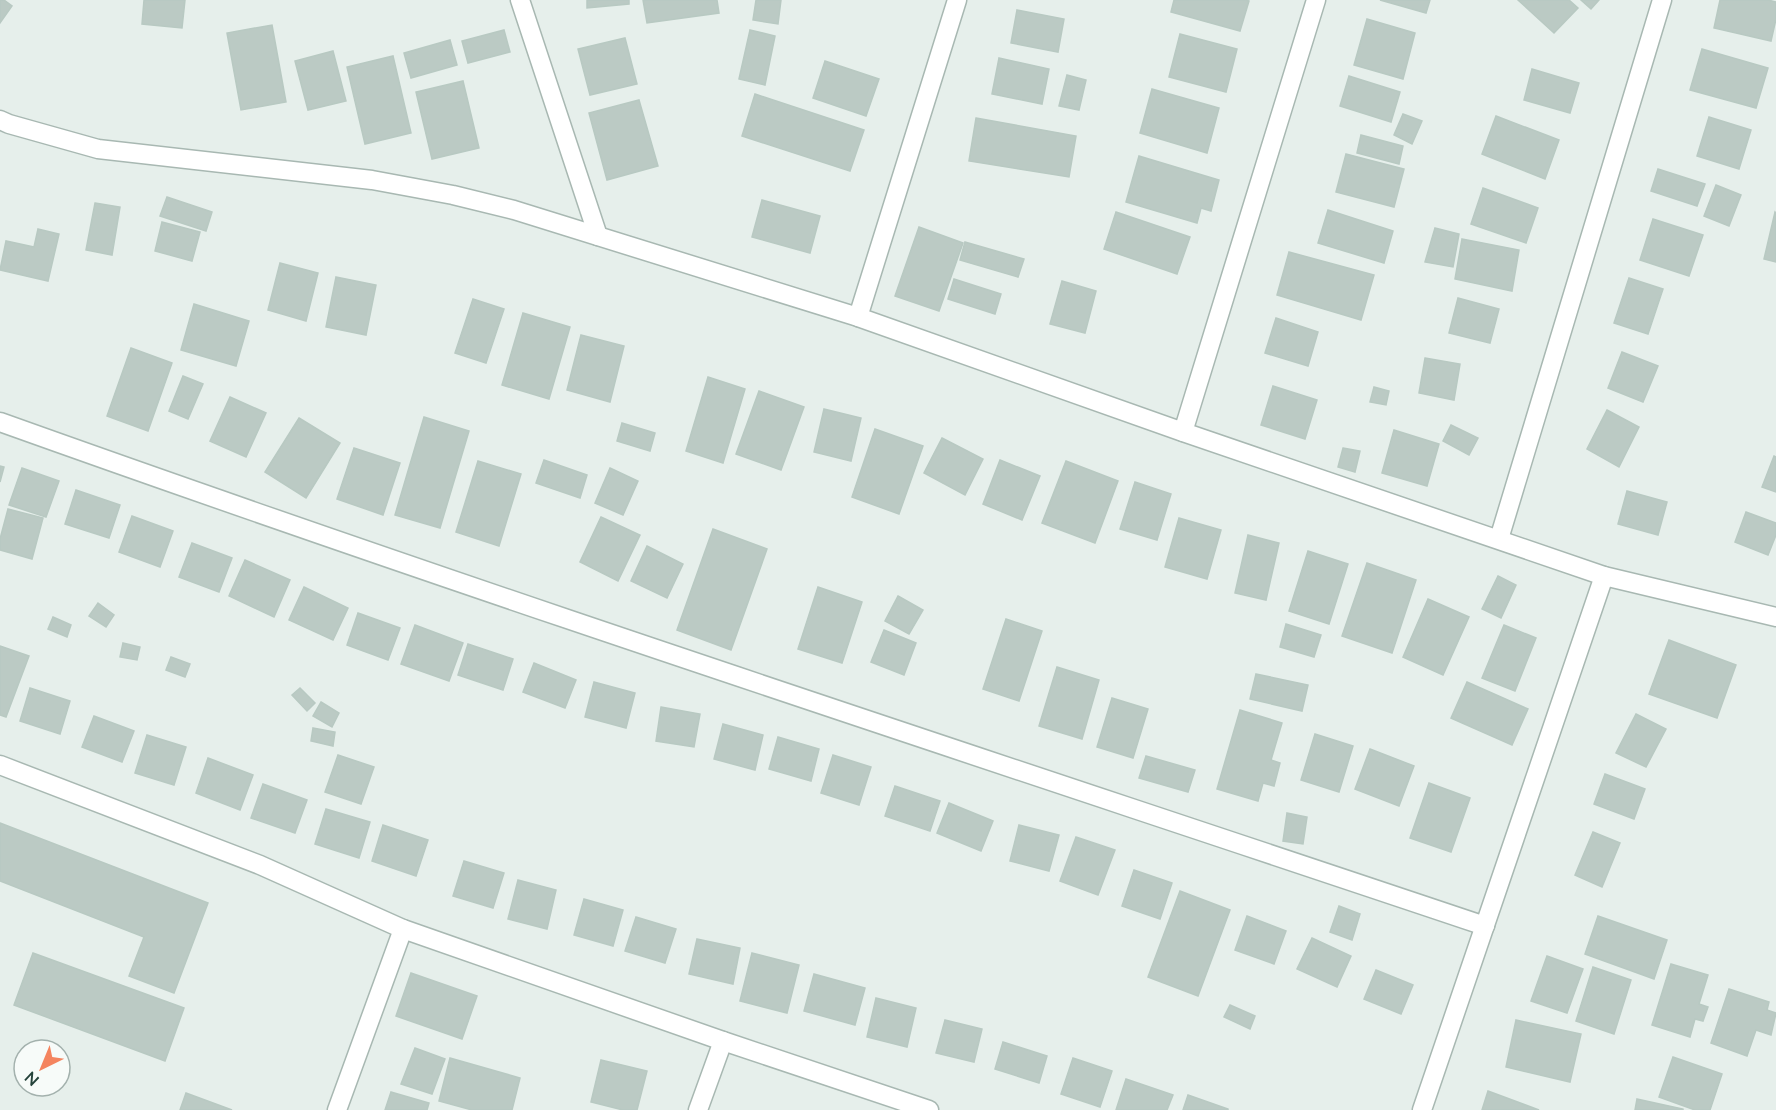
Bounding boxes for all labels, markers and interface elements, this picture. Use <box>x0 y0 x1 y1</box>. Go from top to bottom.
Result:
north arrow <box>12 1038 72 1098</box>
text: N <box>20 1068 42 1090</box>

